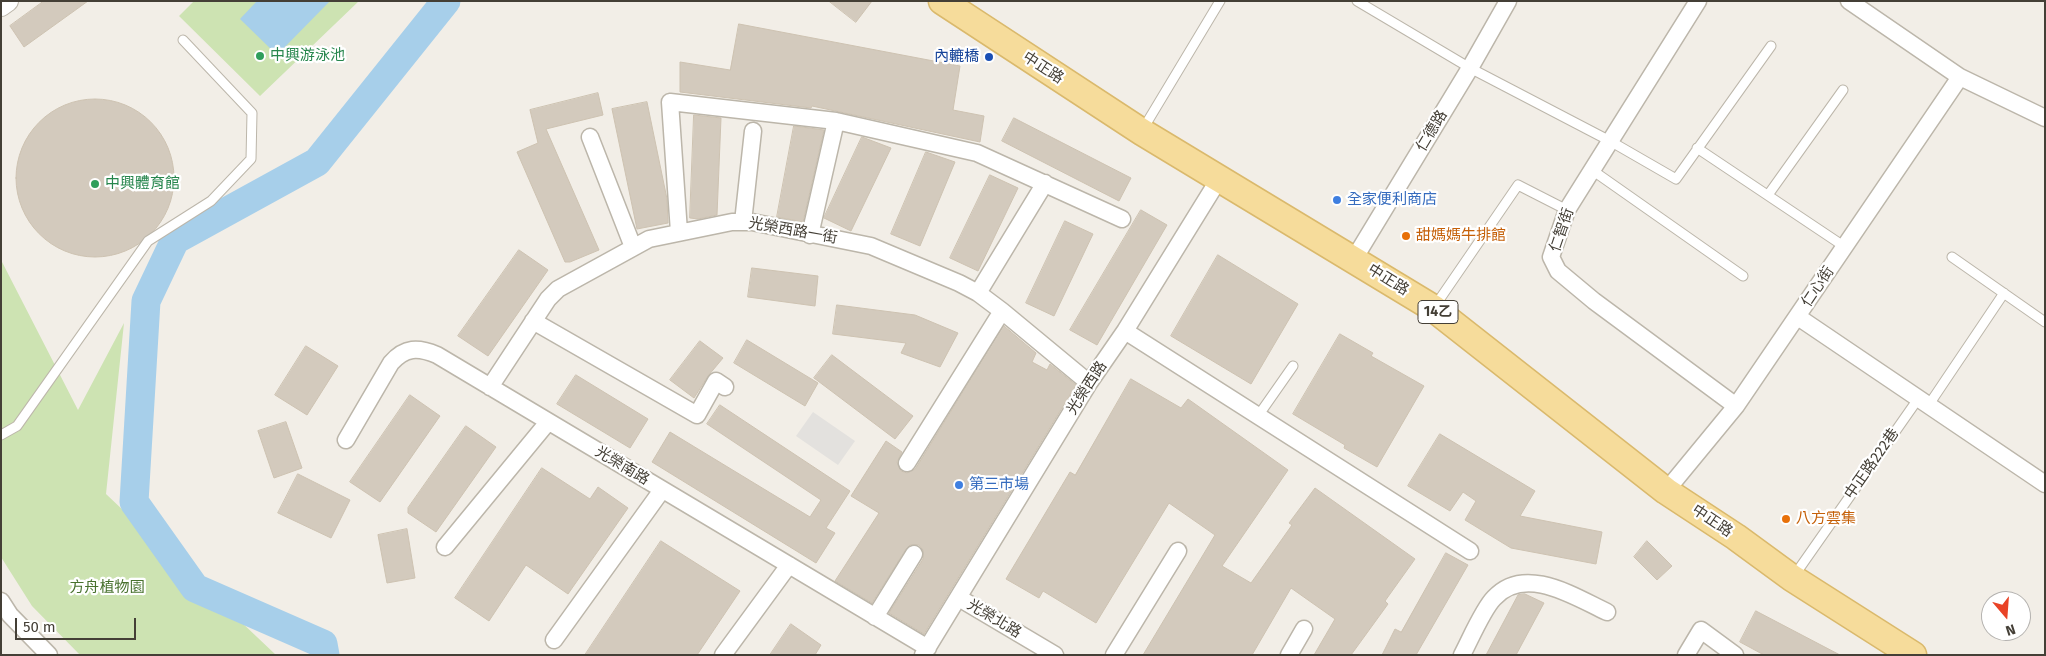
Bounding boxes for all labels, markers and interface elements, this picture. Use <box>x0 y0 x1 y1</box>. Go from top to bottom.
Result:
place label: 中興游泳池 <box>270 47 345 65</box>
place label: 內轆橋 <box>934 48 979 66</box>
street label: 中正路 <box>1019 48 1067 88</box>
marker: 中興游泳池 <box>254 50 266 62</box>
marker: 內轆橋 <box>983 51 995 63</box>
street label: 仁德路 <box>1413 107 1451 155</box>
place label: 中興體育館 <box>105 175 180 193</box>
marker: 中興體育館 <box>89 178 101 190</box>
place label: 全家便利商店 <box>1347 191 1437 209</box>
marker: 全家便利商店 <box>1331 194 1343 206</box>
street label: 仁智街 <box>1546 206 1578 254</box>
street label: 光榮西路一街 <box>747 214 839 248</box>
place label: 甜媽媽牛排館 <box>1416 227 1506 245</box>
marker: 甜媽媽牛排館 <box>1400 230 1412 242</box>
street label: 中正路 <box>1364 260 1412 300</box>
street label: 仁心街 <box>1798 263 1838 311</box>
road number: 14乙 <box>1418 300 1458 324</box>
street label: 光榮西路 <box>1063 358 1111 418</box>
street label: 中正路222巷 <box>1841 425 1903 503</box>
street label: 光榮南路 <box>592 443 652 489</box>
place label: 第三市場 <box>969 476 1029 494</box>
marker: 第三市場 <box>953 479 965 491</box>
street label: 中正路 <box>1688 501 1736 541</box>
place label: 八方雲集 <box>1796 510 1856 528</box>
marker: 八方雲集 <box>1780 513 1792 525</box>
park label: 方舟植物園 <box>70 579 144 597</box>
north arrow <box>1981 591 2031 641</box>
street label: 光榮北路 <box>964 596 1024 642</box>
scale bar <box>18 608 139 640</box>
text: 50 m <box>23 618 56 636</box>
text: N <box>2003 620 2018 639</box>

